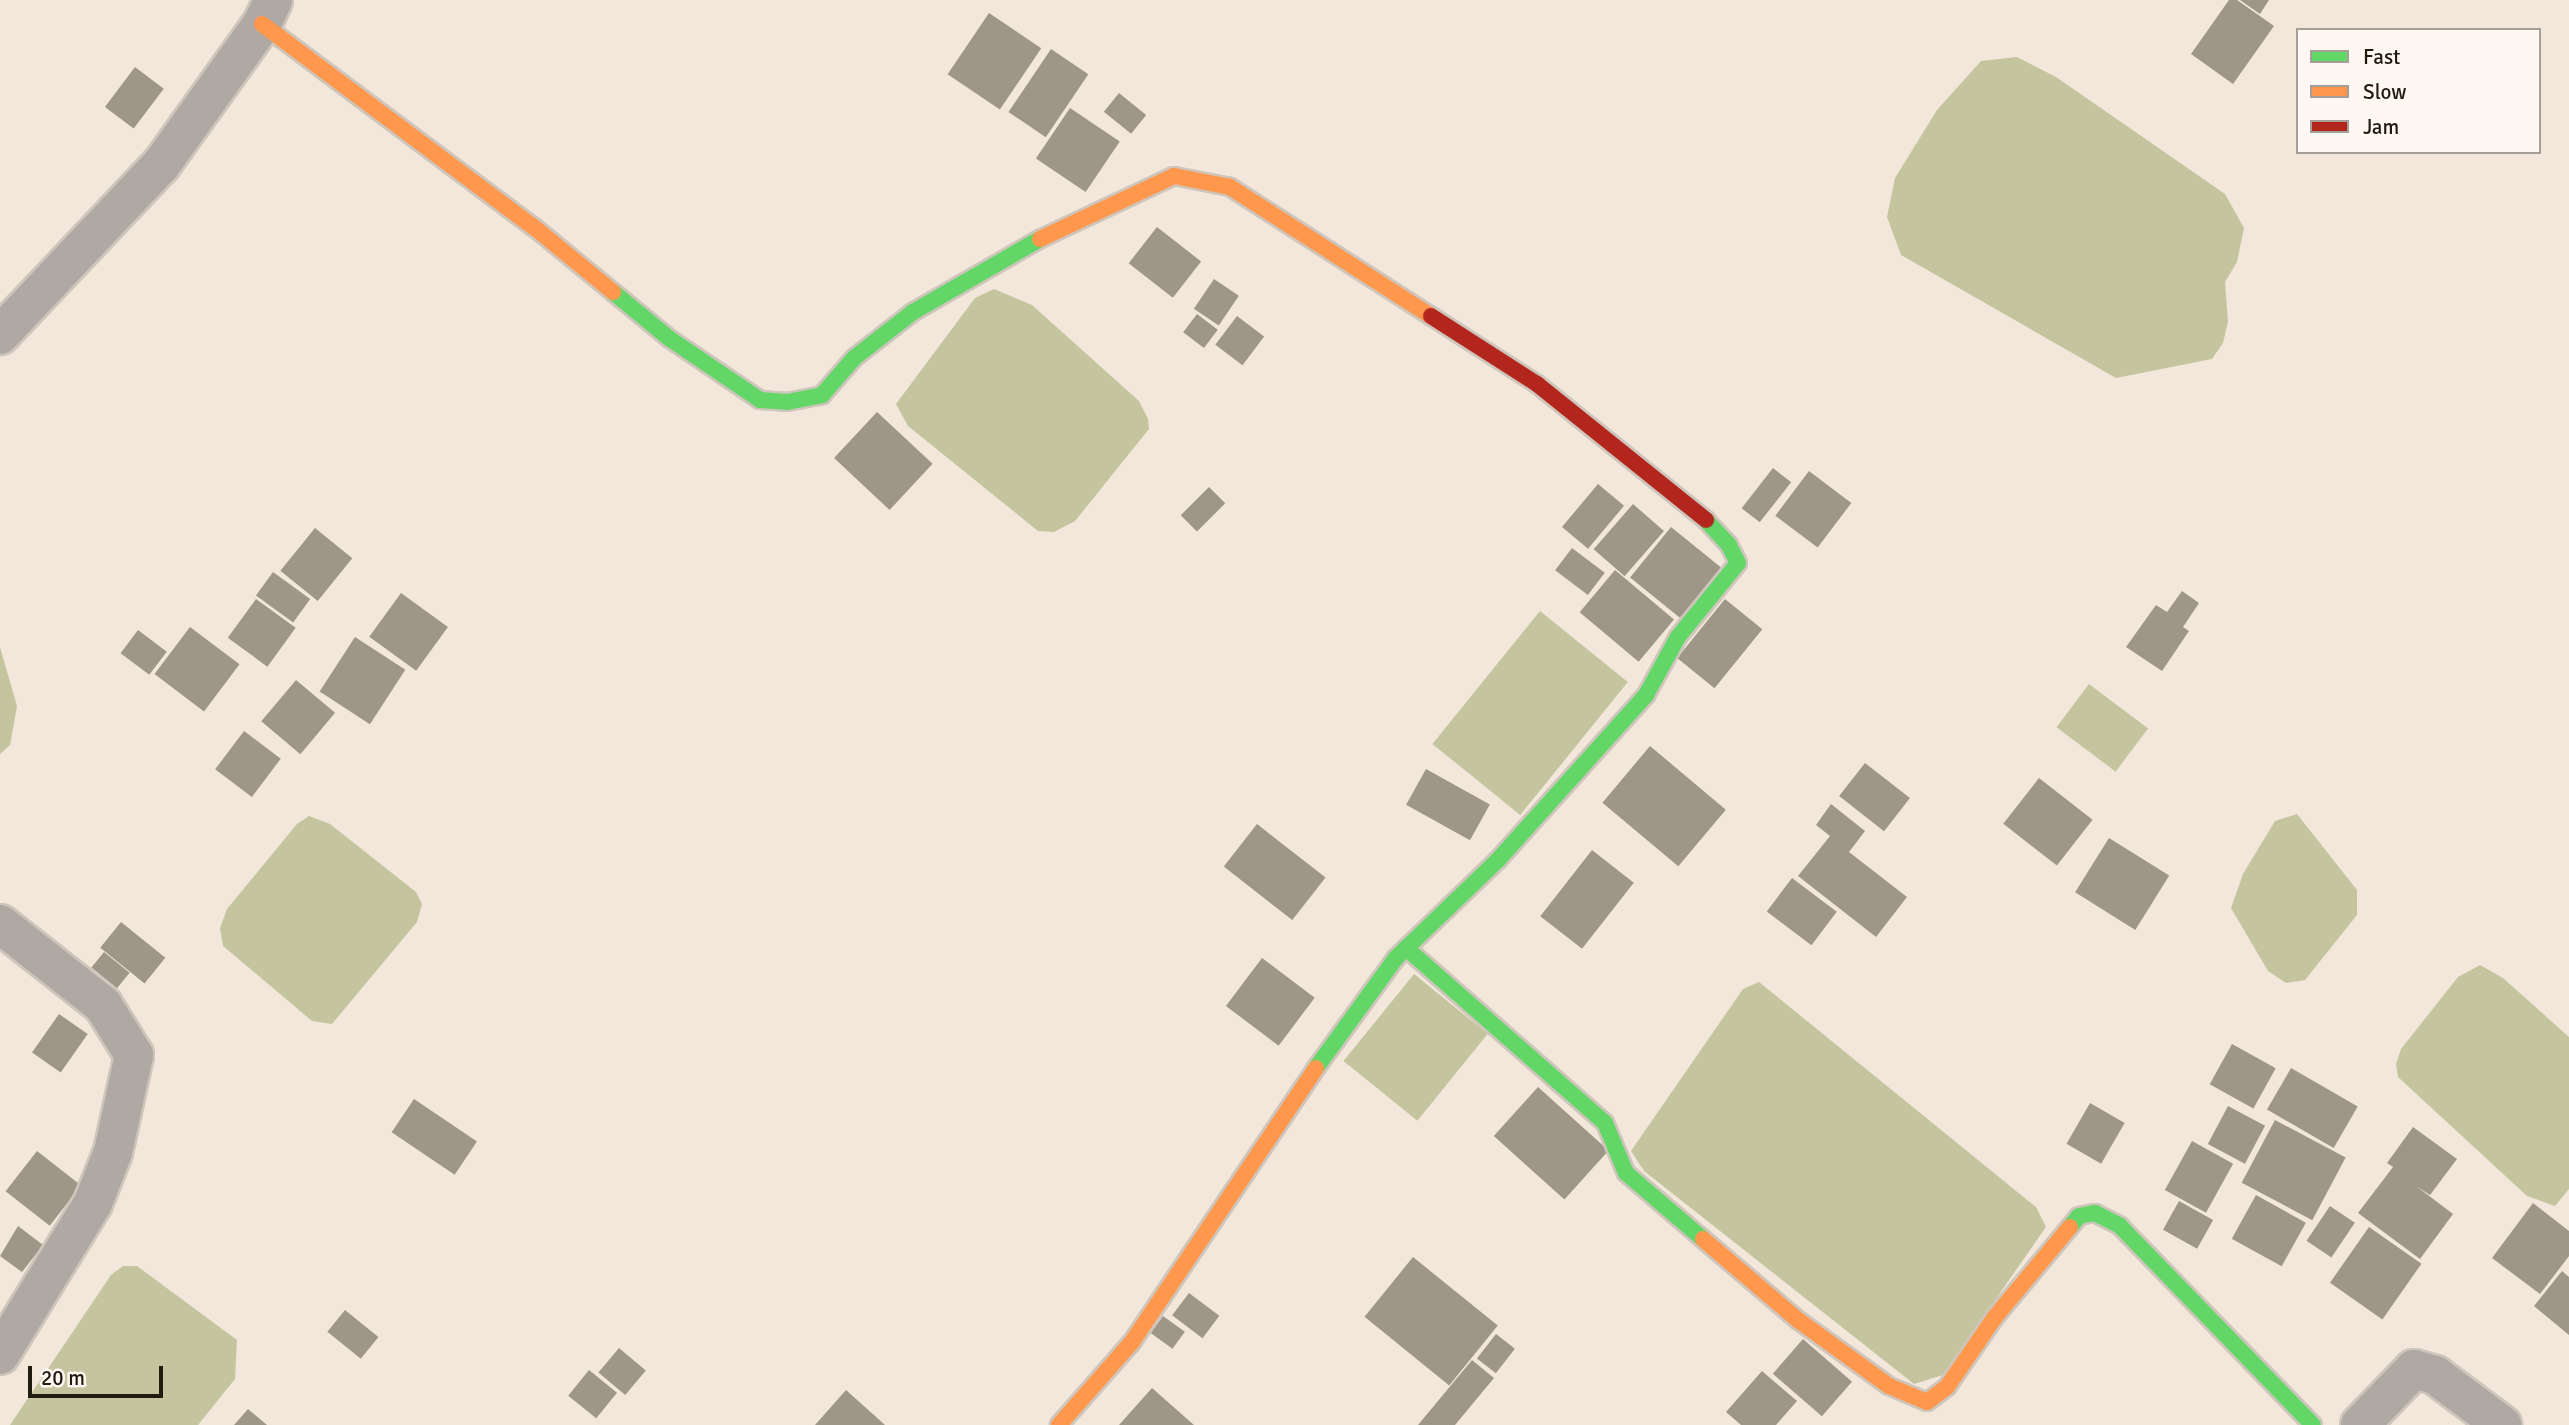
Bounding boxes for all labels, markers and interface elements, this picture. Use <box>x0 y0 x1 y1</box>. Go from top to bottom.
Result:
legend <box>2296 28 2541 154</box>
text: Fast <box>2363 44 2400 70</box>
text: Slow <box>2363 79 2407 105</box>
text: Jam <box>2363 114 2399 140</box>
scale bar <box>32 1352 166 1396</box>
text: 20 m <box>41 1365 85 1391</box>

